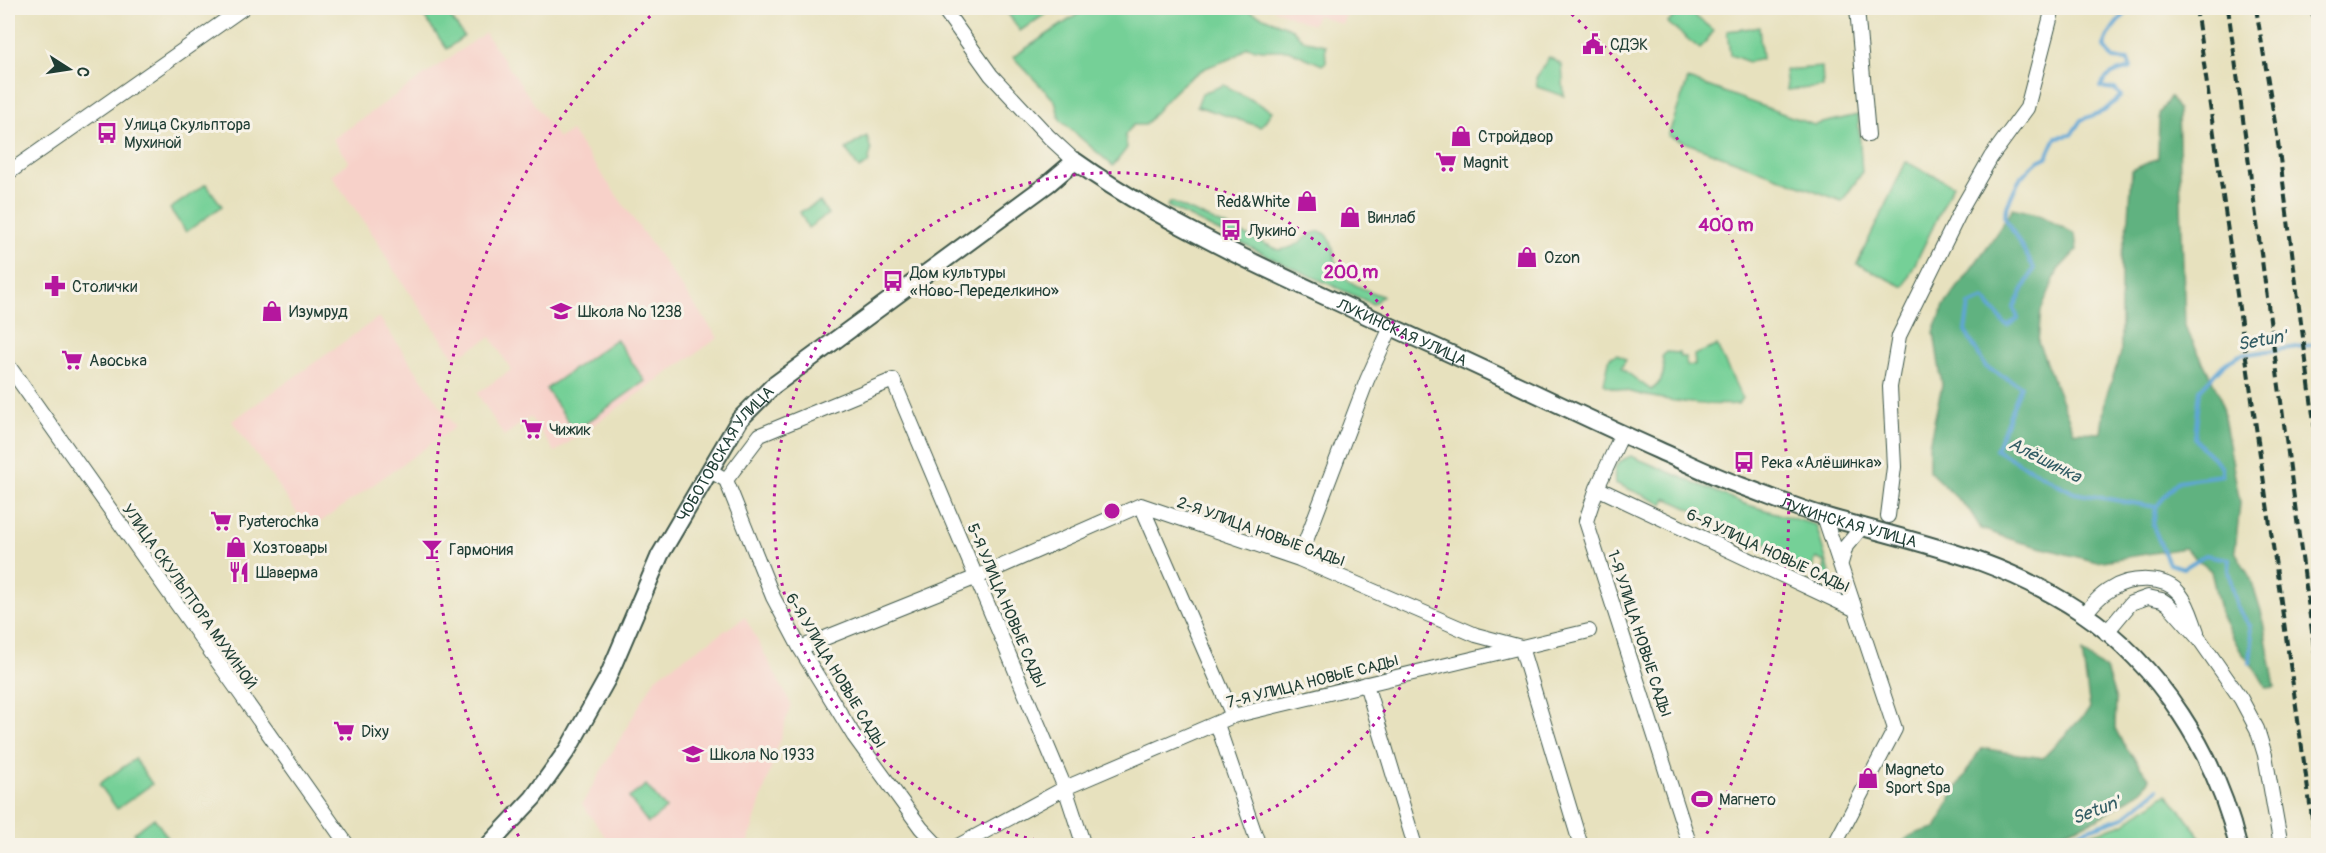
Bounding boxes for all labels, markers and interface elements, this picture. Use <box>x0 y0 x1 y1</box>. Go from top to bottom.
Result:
public building icon: СДЭК <box>1581 32 1605 56</box>
place label: СДЭК <box>1610 35 1648 55</box>
north arrow <box>39 39 99 99</box>
text: С <box>72 65 94 79</box>
place label: Улица Скульптора Мухиной <box>124 115 251 153</box>
bus stop icon: Улица Скульптора Мухиной <box>95 121 119 145</box>
shop icon: Стройдвор <box>1449 124 1473 148</box>
place label: Стройдвор <box>1478 127 1553 147</box>
supermarket icon: Magnit <box>1434 150 1458 174</box>
place label: Magnit <box>1463 153 1509 173</box>
shop icon: Red&White <box>1295 189 1319 213</box>
place label: Red&White <box>1216 192 1290 212</box>
shop icon: Винлаб <box>1338 205 1362 229</box>
place label: Винлаб <box>1367 208 1416 228</box>
text: 400 m <box>1699 214 1753 237</box>
bus stop icon: Лукино <box>1219 218 1243 242</box>
place label: Лукино <box>1247 221 1297 241</box>
shop icon: Ozon <box>1515 245 1539 269</box>
place label: Ozon <box>1544 248 1580 268</box>
text: 200 m <box>1324 261 1378 284</box>
place label: Дом культуры «Ново-Переделкино» <box>909 263 1059 301</box>
bus stop icon: Дом культуры «Ново-Переделкино» <box>881 269 905 293</box>
pharmacy icon: Столички <box>43 274 67 298</box>
place label: Столички <box>72 277 137 297</box>
street label: ЛУКИНСКАЯ УЛИЦА <box>1333 294 1470 371</box>
shop icon: Изумруд <box>260 299 284 323</box>
school or university icon: Школа № 1238 <box>549 299 573 323</box>
place label: Изумруд <box>289 302 348 322</box>
place label: Школа № 1238 <box>578 302 682 322</box>
water label: Setun' <box>2236 324 2291 356</box>
supermarket icon: Авоська <box>60 348 84 372</box>
place label: Авоська <box>89 351 147 371</box>
street label: ЧОБОТОВСКАЯ УЛИЦА <box>673 382 779 525</box>
supermarket icon: Чижик <box>520 417 544 441</box>
place label: Чижик <box>549 420 591 440</box>
water label: Алёшинка <box>2005 432 2086 489</box>
bus stop icon: Река «Алёшинка» <box>1732 450 1756 474</box>
place label: Река «Алёшинка» <box>1761 453 1882 473</box>
street label: 2-Я УЛИЦА НОВЫЕ САДЫ <box>1174 492 1347 572</box>
street label: ЛУКИНСКАЯ УЛИЦА <box>1777 493 1919 552</box>
street label: УЛИЦА СКУЛЬПТОРА МУХИНОЙ <box>117 500 261 693</box>
centre of rings <box>1102 501 1122 521</box>
street label: 6-Я УЛИЦА НОВЫЕ САДЫ <box>1683 504 1852 598</box>
supermarket icon: Pyaterochka <box>209 509 233 533</box>
place label: Pyaterochka <box>238 512 319 532</box>
street label: 5-Я УЛИЦА НОВЫЕ САДЫ <box>962 520 1050 691</box>
shop icon: Хозтовары <box>224 535 248 559</box>
bar icon: Гармония <box>420 537 444 561</box>
place label: Хозтовары <box>253 538 328 558</box>
place label: Гармония <box>449 540 513 560</box>
street label: 1-Я УЛИЦА НОВЫЕ САДЫ <box>1603 548 1676 720</box>
restaurant icon: Шаверма <box>227 560 251 584</box>
place label: Шаверма <box>256 563 318 583</box>
street label: 6-Я УЛИЦА НОВЫЕ САДЫ <box>781 590 890 752</box>
street label: 7-Я УЛИЦА НОВЫЕ САДЫ <box>1224 651 1401 713</box>
supermarket icon: Dixy <box>332 719 356 743</box>
place label: Dixy <box>361 722 389 742</box>
school or university icon: Школа № 1933 <box>681 742 705 766</box>
place label: Школа № 1933 <box>710 745 815 765</box>
place label: Magneto Sport Spa <box>1885 760 1950 798</box>
shop icon: Magneto Sport Spa <box>1856 766 1880 790</box>
sports icon: Магнето <box>1690 787 1714 811</box>
place label: Магнето <box>1719 790 1776 810</box>
water label: Setun' <box>2069 790 2126 830</box>

